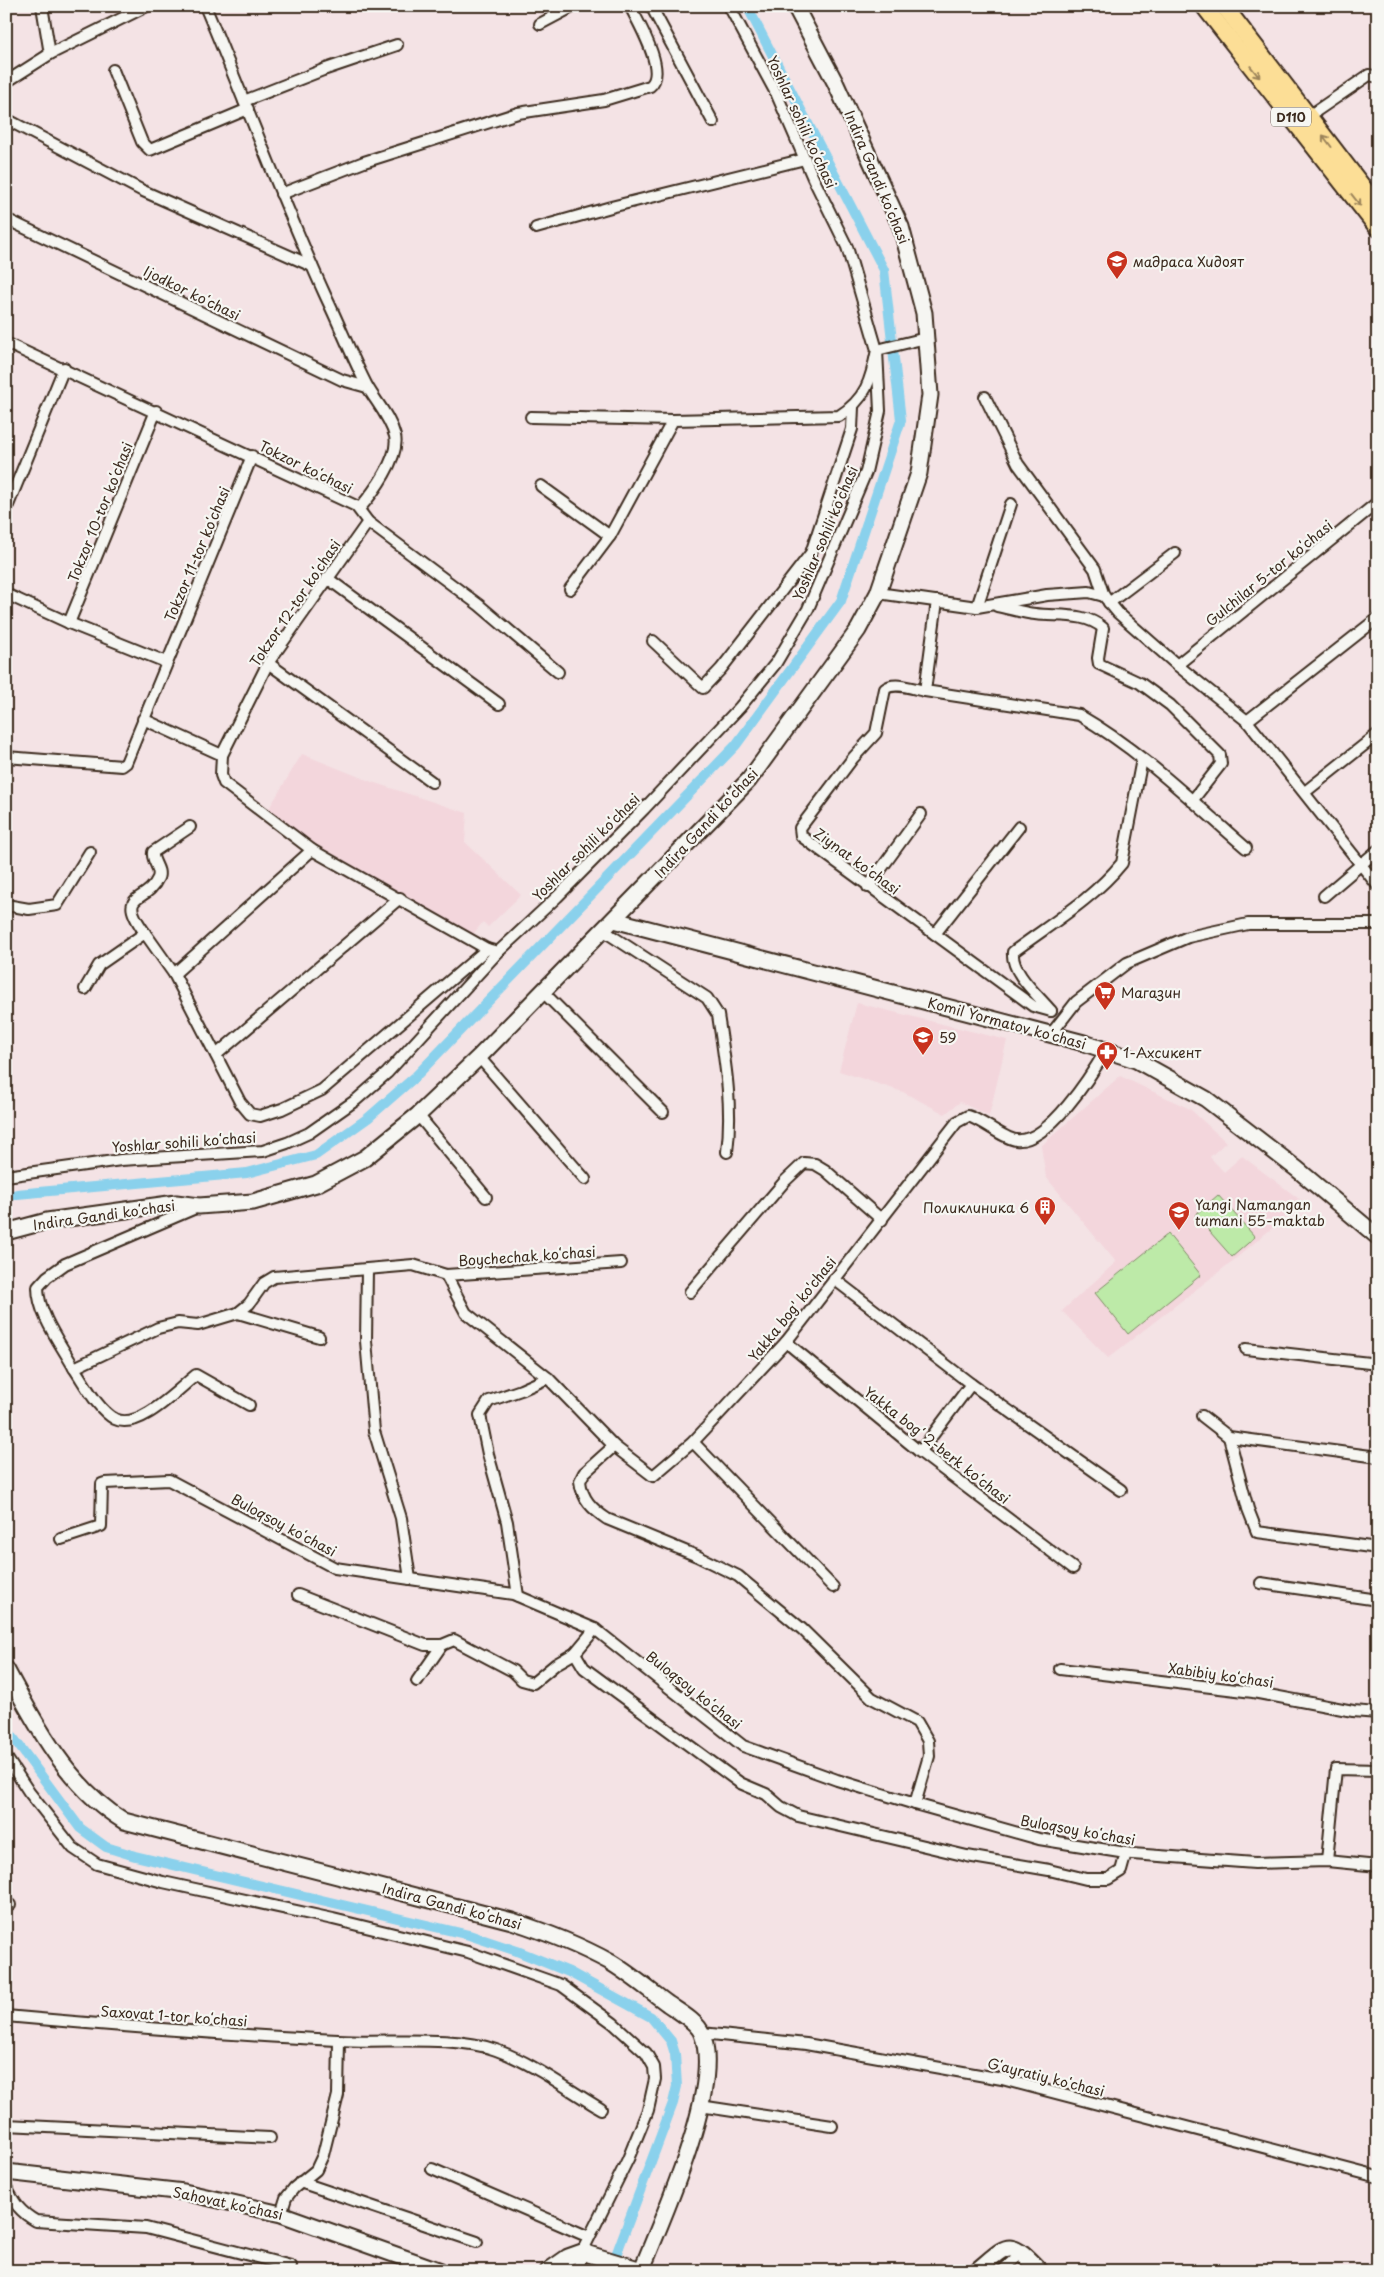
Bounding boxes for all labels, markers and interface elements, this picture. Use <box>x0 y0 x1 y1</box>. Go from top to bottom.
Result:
street label: Yoshlar sohili koʻchasi <box>762 52 842 192</box>
one-way arrow <box>1250 65 1261 78</box>
street label: Indira Gandi koʻchasi <box>839 107 915 247</box>
road number: D110 <box>1271 108 1311 126</box>
one-way arrow <box>1322 134 1333 147</box>
one-way arrow <box>1351 193 1361 207</box>
school or university icon: мадраса Хидоят <box>1105 249 1129 280</box>
place label: мадраса Хидоят <box>1133 251 1244 272</box>
street label: Ijodkor koʻchasi <box>140 260 244 326</box>
street label: Tokzor koʻchasi <box>255 435 357 499</box>
street label: Tokzor 10-tor koʻchasi <box>62 439 138 585</box>
street label: Yoshlar sohili koʻchasi <box>787 462 863 604</box>
street label: Tokzor 11-tor koʻchasi <box>159 483 235 625</box>
street label: Gulchilar 5-tor koʻchasi <box>1201 515 1337 631</box>
street label: Tokzor 12-tor koʻchasi <box>245 535 345 671</box>
street label: Indira Gandi koʻchasi <box>649 763 763 883</box>
street label: Yoshlar sohili koʻchasi <box>527 788 645 906</box>
street label: Ziynat koʻchasi <box>810 823 904 899</box>
supermarket icon: Магазин <box>1093 980 1117 1011</box>
place label: Магазин <box>1121 982 1181 1003</box>
street label: Komil Yormatov koʻchasi <box>925 992 1089 1054</box>
school or university icon: 59 <box>911 1025 935 1056</box>
place label: 59 <box>939 1027 957 1048</box>
pharmacy icon: 1-Ахсикент <box>1095 1040 1119 1071</box>
place label: 1-Ахсикент <box>1123 1042 1202 1063</box>
street label: Yoshlar sohili koʻchasi <box>111 1126 257 1158</box>
place label: Yangi Namangan tumani 55-maktab <box>1195 1194 1325 1231</box>
street label: Indira Gandi koʻchasi <box>31 1195 177 1235</box>
building icon: Поликлиника 6 <box>1033 1195 1057 1226</box>
place label: Поликлиника 6 <box>923 1197 1029 1218</box>
school or university icon: Yangi Namangan tumani 55-maktab <box>1167 1200 1191 1231</box>
street label: Boychechak koʻchasi <box>458 1241 596 1271</box>
street label: Yakka bog' ko'chasi <box>743 1252 841 1366</box>
street label: Yakka bogʻ 2-berk koʻchasi <box>860 1381 1014 1509</box>
street label: Buloqsoy koʻchasi <box>228 1488 340 1562</box>
street label: Buloqsoy koʻchasi <box>642 1646 746 1734</box>
street label: Xabibiy koʻchasi <box>1167 1657 1275 1693</box>
street label: Buloqsoy koʻchasi <box>1019 1810 1137 1850</box>
street label: Indira Gandi koʻchasi <box>380 1877 524 1935</box>
street label: Saxovat 1-tor koʻchasi <box>100 2000 248 2032</box>
street label: Gʻayratiy koʻchasi <box>985 2052 1107 2102</box>
street label: Sahovat koʻchasi <box>171 2181 285 2225</box>

